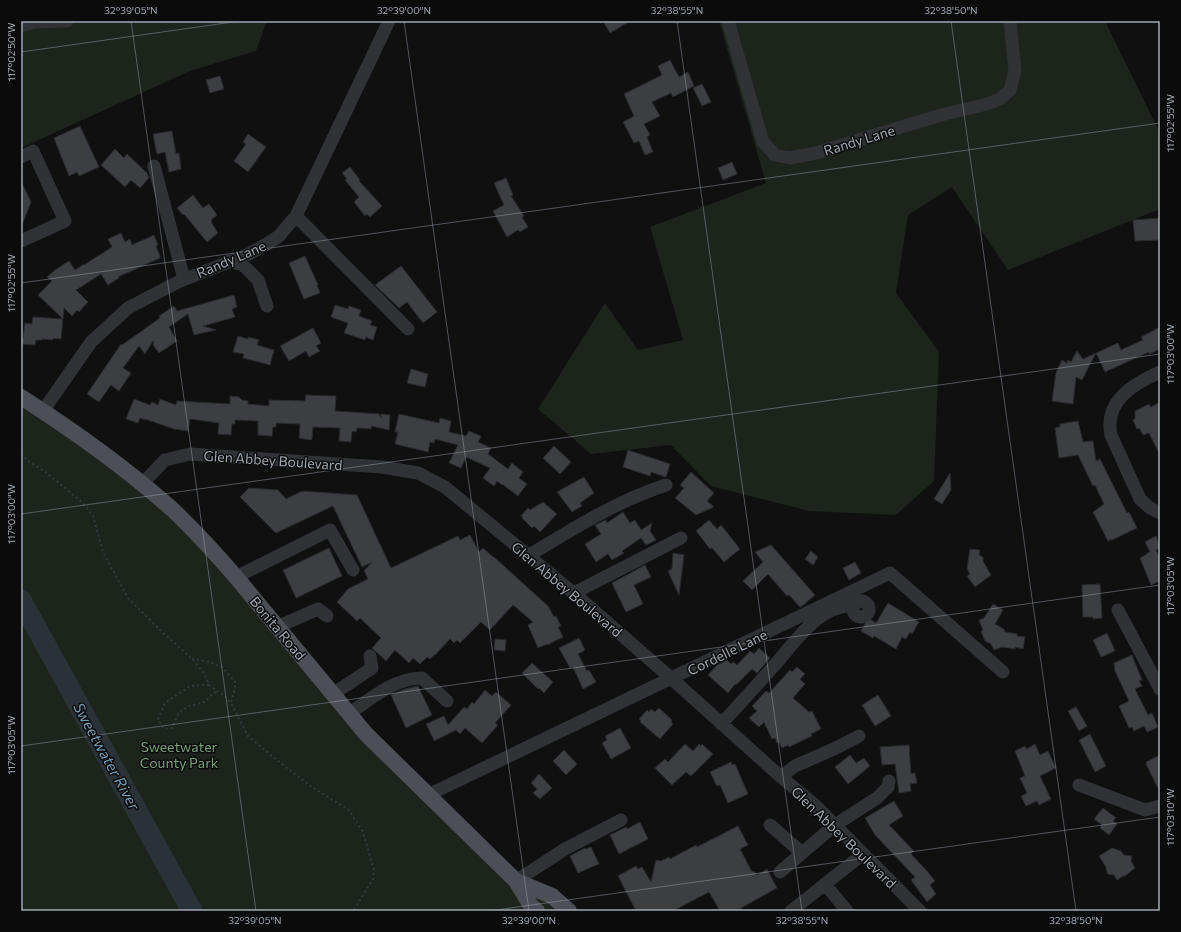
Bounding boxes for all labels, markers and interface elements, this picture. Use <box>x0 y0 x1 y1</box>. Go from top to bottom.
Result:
text: 32°39'05"N <box>104 4 158 16</box>
text: 32°39'00"N <box>377 4 431 16</box>
text: 32°38'55"N <box>651 4 703 16</box>
text: 32°38'50"N <box>924 4 978 16</box>
text: 117°02'50"W <box>5 23 17 81</box>
text: 117°02'55"W <box>1164 94 1176 152</box>
street label: Randy Lane <box>821 121 897 159</box>
street label: Randy Lane <box>194 237 268 281</box>
text: 117°02'55"W <box>5 254 17 312</box>
text: 117°03'00"W <box>1164 324 1176 384</box>
street label: Glen Abbey Boulevard <box>203 447 343 473</box>
text: 117°03'00"W <box>5 484 17 544</box>
street label: Glen Abbey Boulevard <box>508 538 626 640</box>
text: 117°03'05"W <box>1164 556 1176 616</box>
street label: Bonita Road <box>247 593 309 663</box>
street label: Cordelle Lane <box>684 625 770 679</box>
water label: Sweetwater River <box>70 699 144 814</box>
text: 117°03'05"W <box>5 715 17 775</box>
park label: Sweetwater County Park <box>140 738 219 771</box>
street label: Glen Abbey Boulevard <box>788 783 900 891</box>
text: 117°03'10"W <box>1164 788 1176 846</box>
text: 32°39'05"N <box>228 914 282 926</box>
text: 32°39'00"N <box>502 914 556 926</box>
text: 32°38'55"N <box>776 914 828 926</box>
text: 32°38'50"N <box>1049 914 1103 926</box>

